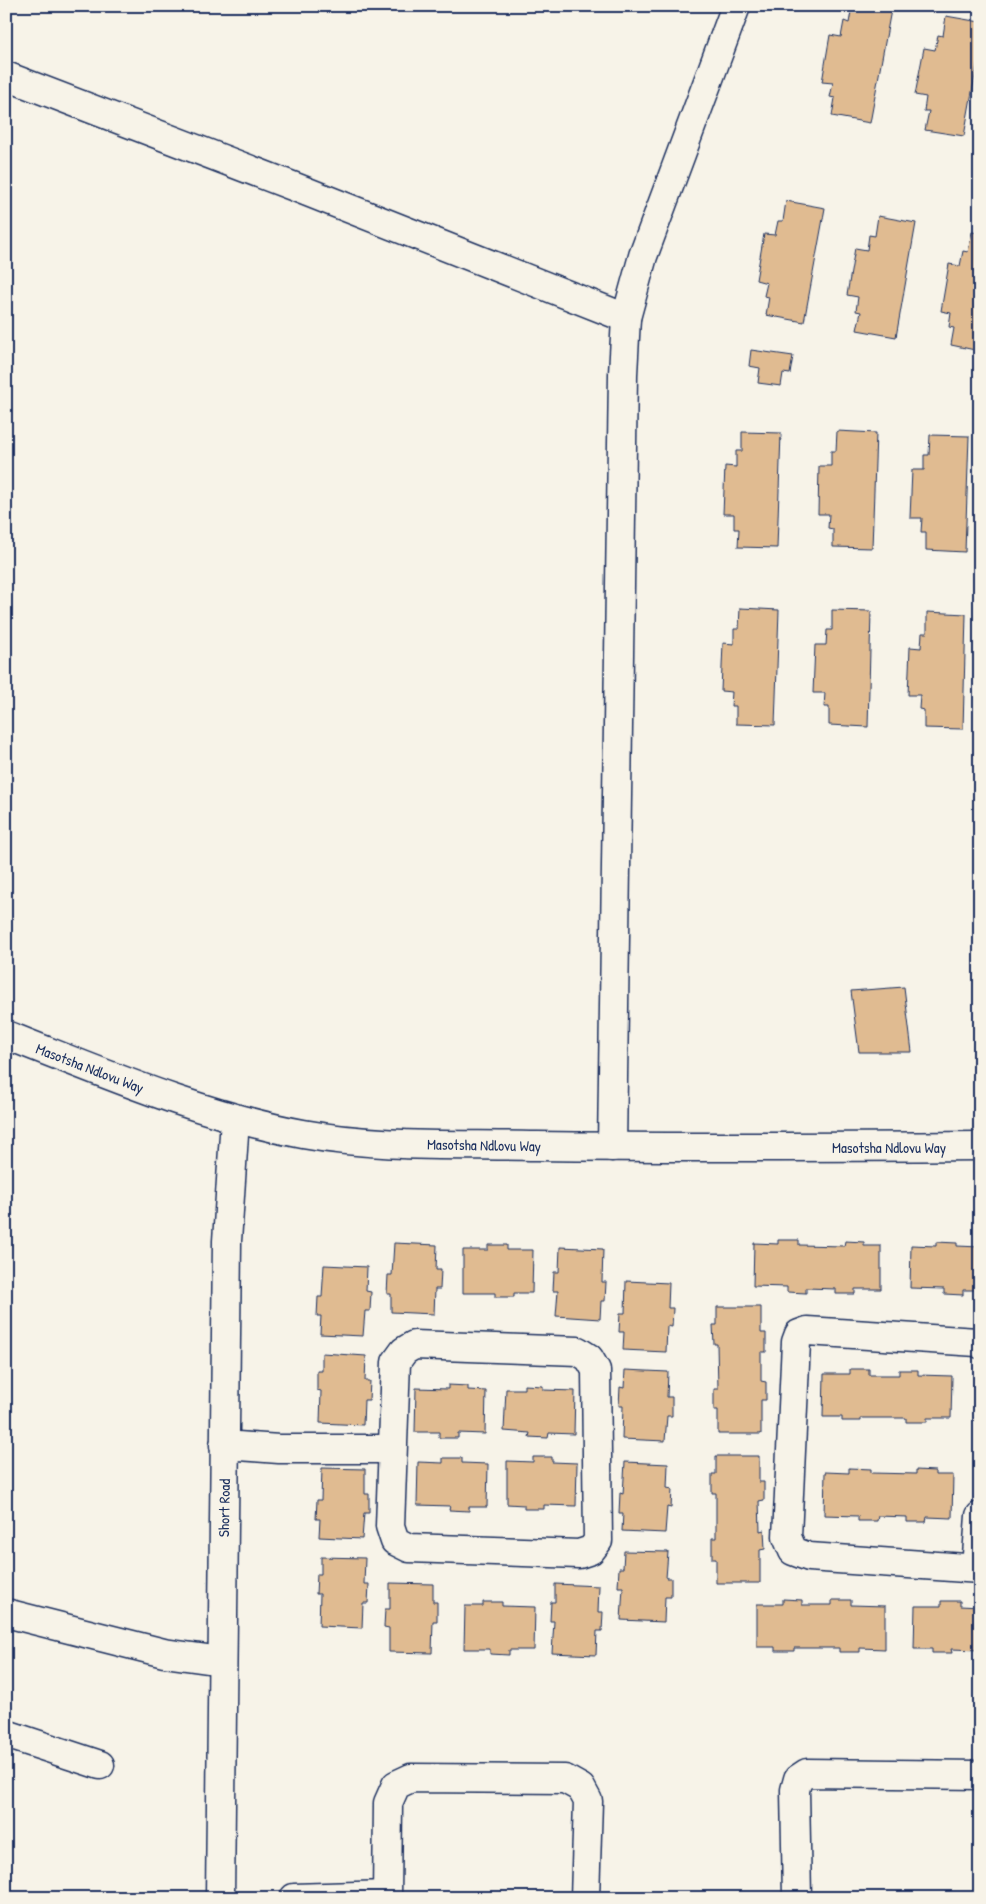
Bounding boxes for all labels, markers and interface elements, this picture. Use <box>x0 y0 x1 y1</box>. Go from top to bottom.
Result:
street label: Masotsha Ndlovu Way <box>33 1038 147 1098</box>
street label: Masotsha Ndlovu Way <box>427 1134 541 1156</box>
street label: Masotsha Ndlovu Way <box>832 1137 946 1158</box>
street label: Short Road <box>213 1479 235 1537</box>

